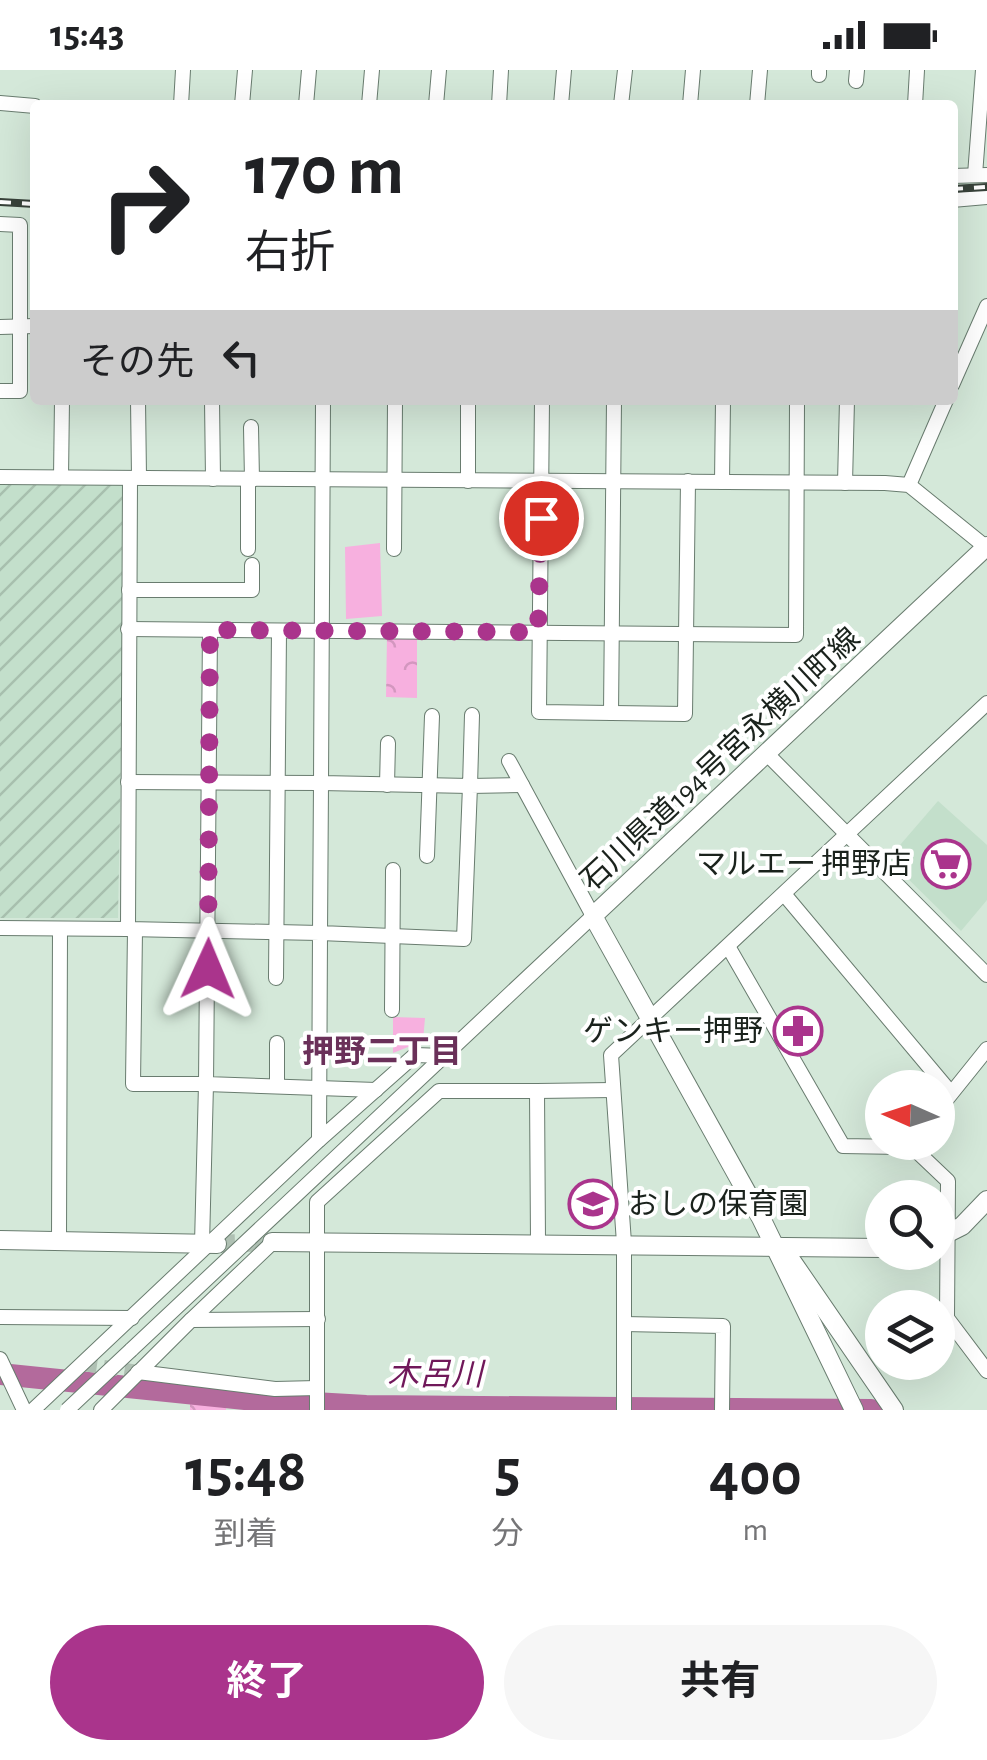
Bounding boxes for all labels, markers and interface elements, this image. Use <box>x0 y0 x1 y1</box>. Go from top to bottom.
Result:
text: 15:43 <box>50 16 124 54</box>
text: 170 m <box>245 137 404 207</box>
icon: right <box>80 140 210 270</box>
text: 右折 <box>245 231 335 276</box>
icon: left <box>214 330 269 385</box>
text: その先 <box>80 344 194 382</box>
pin <box>499 476 584 561</box>
icon: arrive <box>514 491 569 546</box>
street label: 石川県道194号宮永横川町線 <box>574 622 866 896</box>
supermarket icon: マルエー 押野店 <box>920 838 972 890</box>
place label: マルエー 押野店 <box>696 848 911 880</box>
position arrow <box>156 917 260 1021</box>
pharmacy icon: ゲンキー押野 <box>772 1005 824 1057</box>
place label: ゲンキー押野 <box>583 1015 763 1047</box>
district label: 押野二丁目 <box>302 1034 462 1068</box>
north arrow <box>865 1070 955 1160</box>
map controls <box>865 1070 955 1380</box>
school or university icon: おしの保育園 <box>567 1178 619 1230</box>
button: search <box>865 1180 955 1270</box>
place label: おしの保育園 <box>628 1188 808 1220</box>
button: layers <box>865 1290 955 1380</box>
water label: 木呂川 <box>387 1358 486 1391</box>
text: 15:48 <box>185 1442 306 1502</box>
text: 5 <box>495 1442 521 1502</box>
text: 400 <box>709 1446 802 1506</box>
text: m <box>743 1514 768 1546</box>
text: 到着 <box>214 1518 278 1550</box>
text: 分 <box>492 1518 524 1550</box>
button: 終了 <box>50 1625 484 1740</box>
button: 共有 <box>504 1625 937 1740</box>

